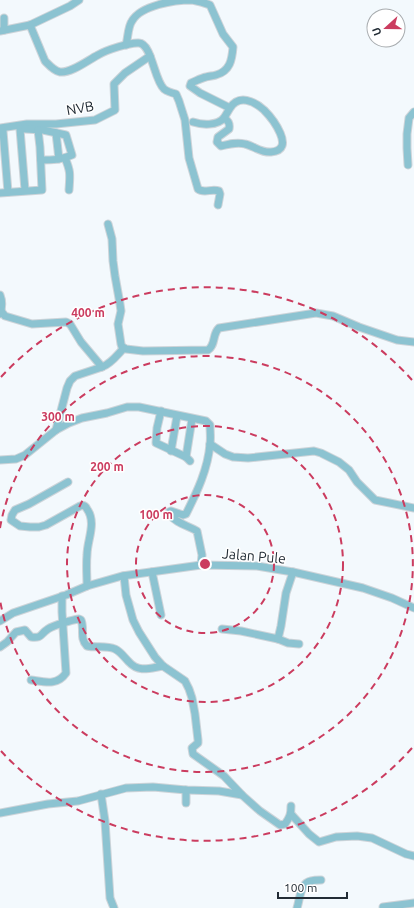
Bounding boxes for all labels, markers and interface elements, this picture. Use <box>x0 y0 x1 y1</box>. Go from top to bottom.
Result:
north arrow <box>366 8 406 48</box>
text: U <box>370 26 384 37</box>
street label: NVB <box>65 98 95 118</box>
text: 400 m <box>71 306 105 319</box>
text: 300 m <box>41 410 75 423</box>
text: 200 m <box>90 460 124 473</box>
text: 100 m <box>139 508 173 521</box>
street label: Jalan Pule <box>221 545 287 567</box>
centre of rings <box>198 557 212 571</box>
scale bar <box>278 874 347 900</box>
text: 100 m <box>284 881 317 894</box>

